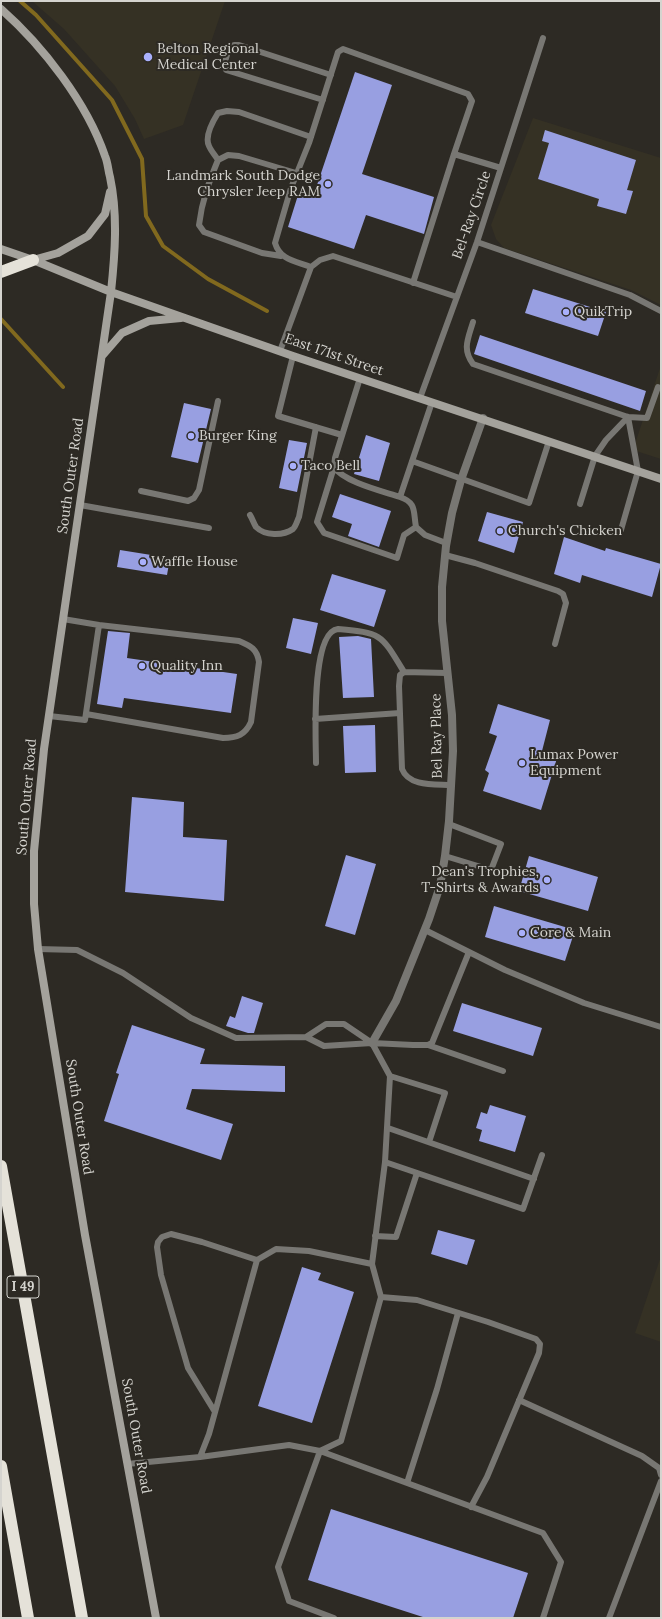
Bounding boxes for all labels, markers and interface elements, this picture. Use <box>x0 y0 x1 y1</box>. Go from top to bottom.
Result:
place label: Belton Regional Medical Center <box>157 41 259 74</box>
marker: Belton Regional Medical Center <box>142 51 154 63</box>
place label: Landmark South Dodge Chrysler Jeep RAM <box>166 168 320 200</box>
street label: Bel-Ray Circle <box>449 169 495 261</box>
marker: Landmark South Dodge Chrysler Jeep RAM <box>323 179 333 189</box>
place label: QuikTrip <box>574 304 632 320</box>
marker: QuikTrip <box>561 307 571 317</box>
street label: East 171st Street <box>282 330 386 380</box>
street label: South Outer Road <box>55 417 87 535</box>
place label: Burger King <box>199 428 277 444</box>
marker: Burger King <box>186 431 196 441</box>
place label: Taco Bell <box>301 458 360 474</box>
marker: Taco Bell <box>288 461 298 471</box>
place label: Church's Chicken <box>508 523 622 539</box>
marker: Church's Chicken <box>495 526 505 536</box>
place label: Waffle House <box>151 554 238 570</box>
marker: Waffle House <box>138 557 148 567</box>
place label: Quality Inn <box>150 658 223 674</box>
marker: Quality Inn <box>137 661 147 671</box>
street label: Bel Ray Place <box>428 693 446 779</box>
street label: South Outer Road <box>14 738 40 856</box>
place label: Lumax Power Equipment <box>530 747 618 780</box>
marker: Lumax Power Equipment <box>517 758 527 768</box>
place label: Dean's Trophies, T-Shirts & Awards <box>421 864 539 896</box>
marker: Dean's Trophies, T-Shirts & Awards <box>542 875 552 885</box>
place label: Core & Main <box>530 925 611 941</box>
marker: Core & Main <box>517 928 527 938</box>
street label: South Outer Road <box>62 1058 96 1176</box>
road number: I 49 <box>7 1276 39 1298</box>
street label: South Outer Road <box>118 1377 154 1495</box>

